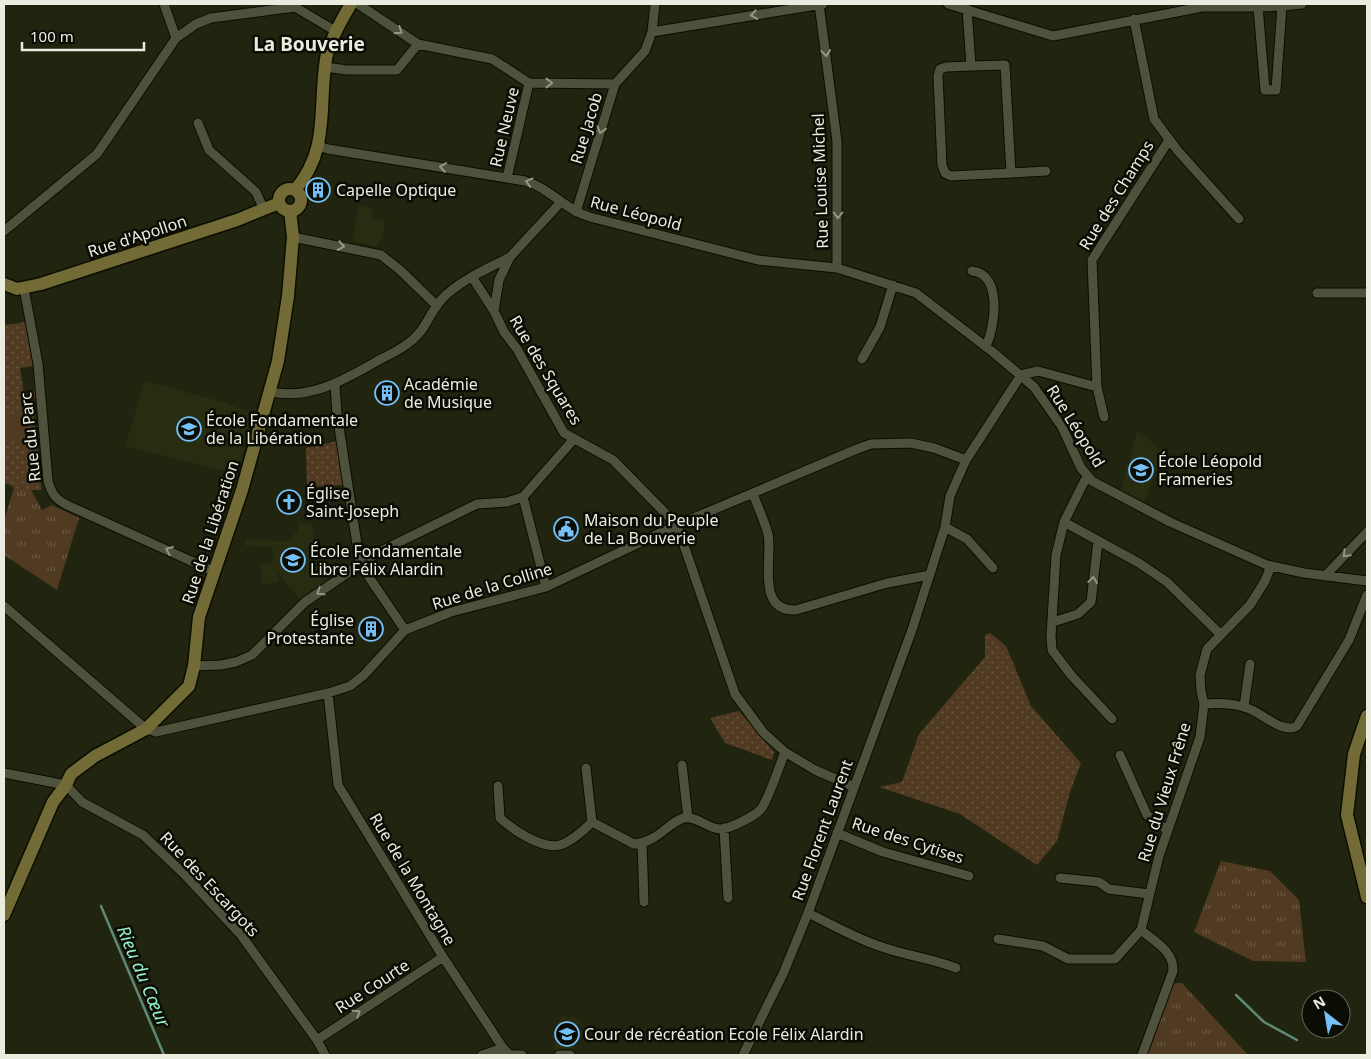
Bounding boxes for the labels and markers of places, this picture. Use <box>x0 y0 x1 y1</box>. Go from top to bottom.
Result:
building icon: Capelle Optique <box>305 177 331 203</box>
place label: Capelle Optique <box>336 179 456 201</box>
place label: Académie de Musique <box>404 373 492 413</box>
building icon: Académie de Musique <box>374 380 400 406</box>
place label: École Fondamentale de la Libération <box>206 409 358 449</box>
school or university icon: École Fondamentale de la Libération <box>176 416 202 442</box>
place label: École Léopold Frameries <box>1158 450 1262 490</box>
school or university icon: École Léopold Frameries <box>1128 457 1154 483</box>
place label: Église Saint-Joseph <box>306 482 399 522</box>
church icon: Église Saint-Joseph <box>276 489 302 515</box>
place label: Maison du Peuple de La Bouverie <box>584 509 718 549</box>
public building icon: Maison du Peuple de La Bouverie <box>553 516 579 542</box>
place label: École Fondamentale Libre Félix Alardin <box>310 540 462 580</box>
school or university icon: École Fondamentale Libre Félix Alardin <box>280 547 306 573</box>
place label: Église Protestante <box>266 609 354 649</box>
building icon: Église Protestante <box>358 616 384 642</box>
school or university icon: Cour de récréation Ecole Félix Alardin <box>554 1021 580 1047</box>
place label: Cour de récréation Ecole Félix Alardin <box>584 1023 864 1045</box>

